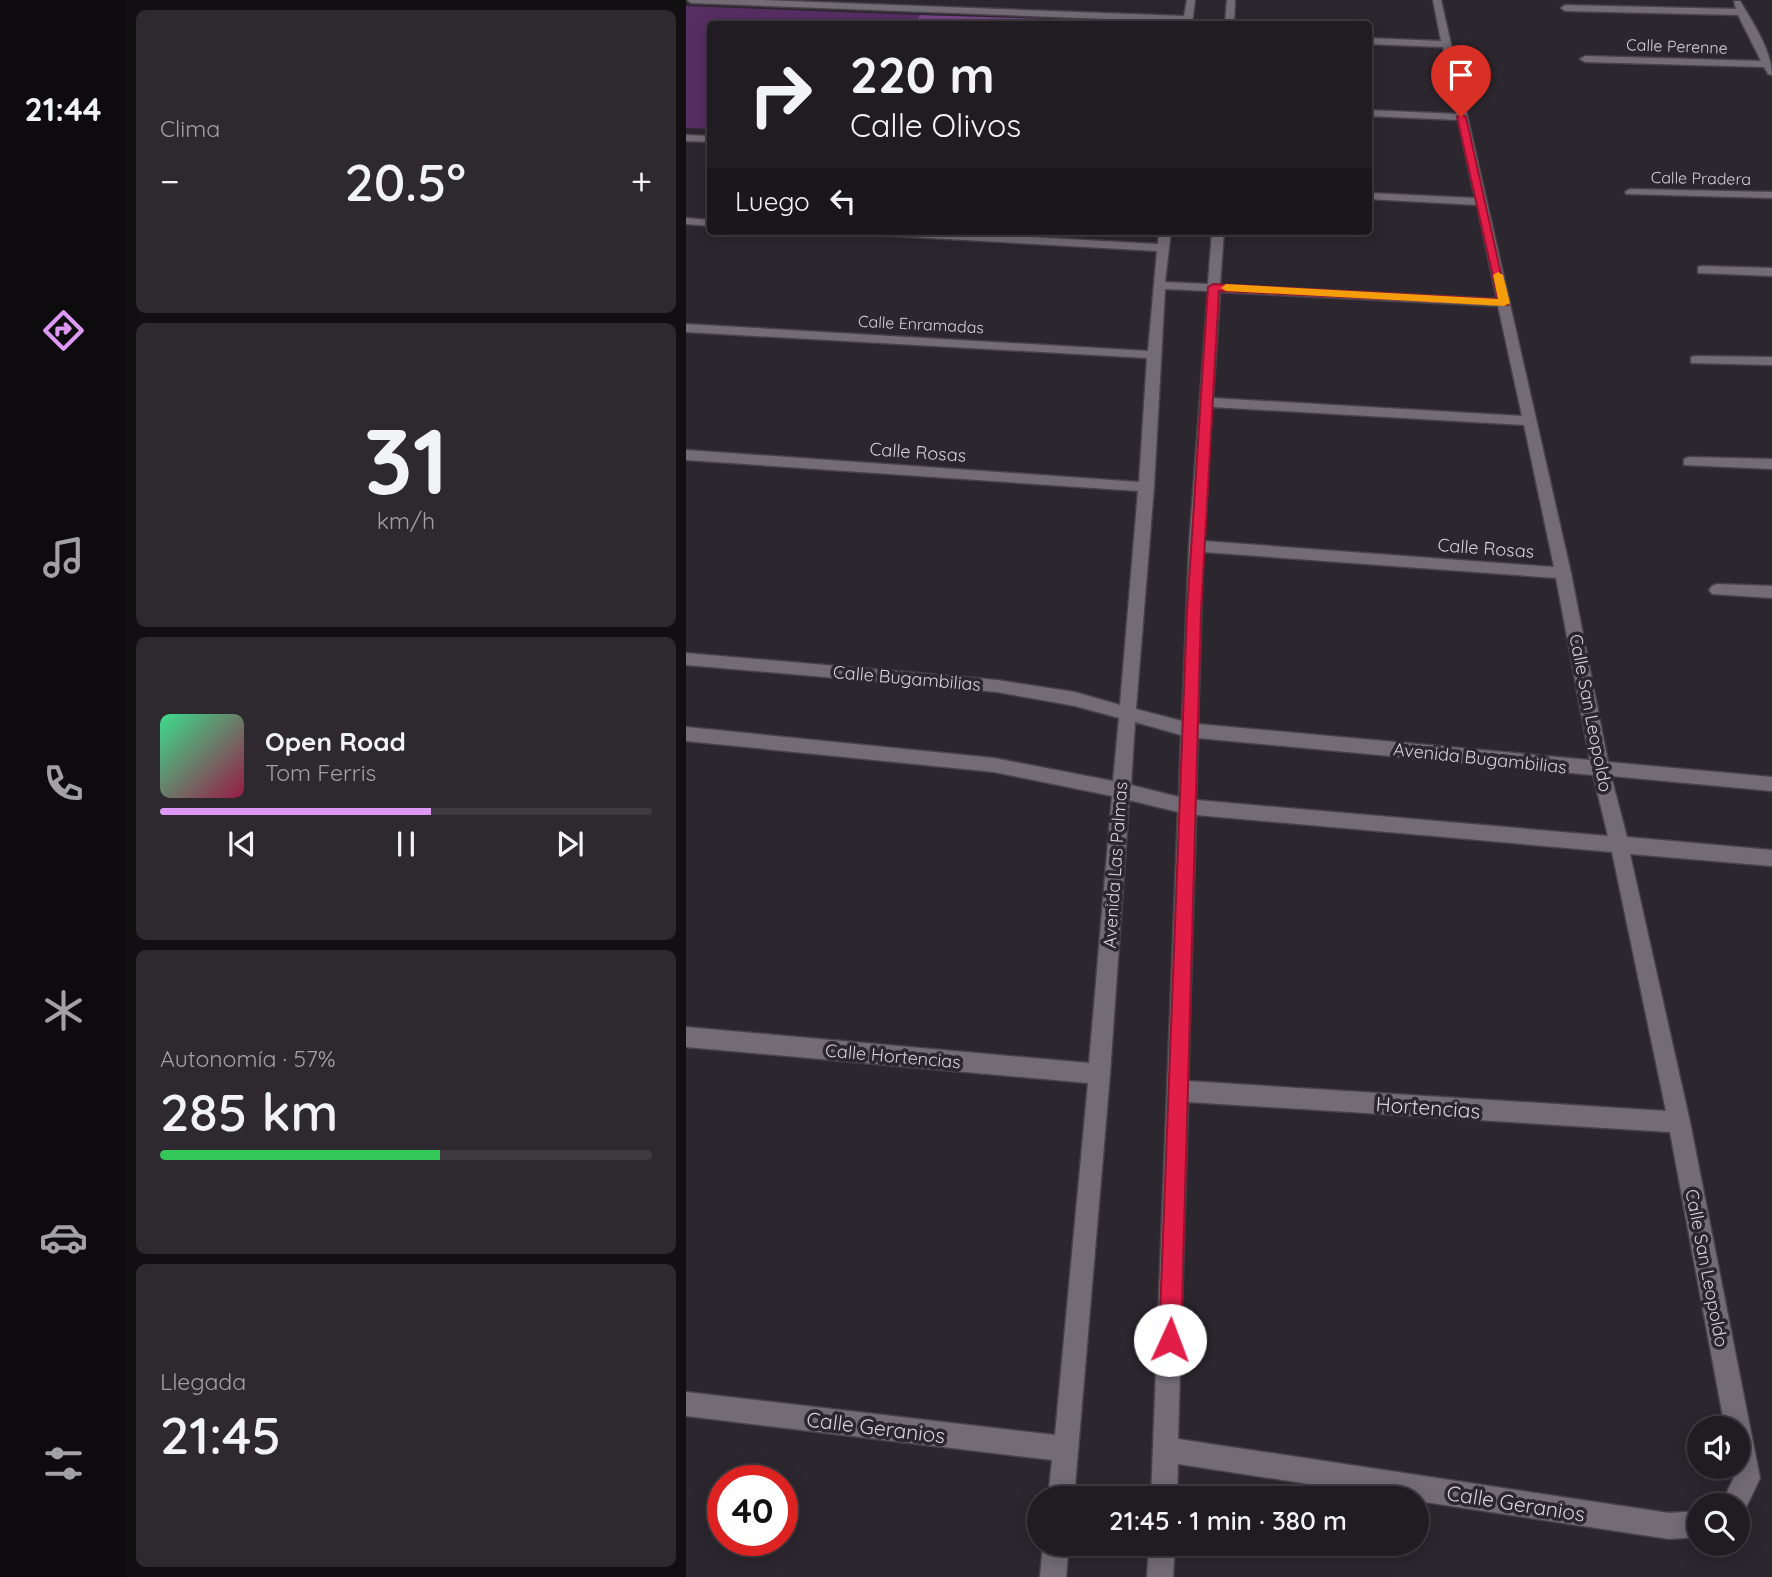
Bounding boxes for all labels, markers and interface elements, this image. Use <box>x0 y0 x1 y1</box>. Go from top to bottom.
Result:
street label: Calle Perenne <box>1626 34 1728 58</box>
text: 220 m <box>850 44 995 105</box>
pin <box>1431 45 1491 117</box>
icon: right <box>735 49 826 140</box>
icon: arrive <box>1442 56 1480 94</box>
text: 21:44 <box>24 89 102 129</box>
text: Calle Olivos <box>850 105 1021 145</box>
text: Clima <box>160 114 220 143</box>
text: 20.5° <box>344 149 466 214</box>
text: − <box>160 157 180 205</box>
text: + <box>631 157 652 205</box>
street label: Calle Pradera <box>1651 167 1751 189</box>
icon: left <box>824 182 862 220</box>
text: Luego <box>735 185 810 218</box>
icon: directions <box>39 306 88 355</box>
street label: Calle Enramadas <box>858 311 984 337</box>
text: 31 <box>364 403 448 517</box>
street label: Calle Rosas <box>869 437 967 467</box>
text: km/h <box>377 506 435 535</box>
icon: music <box>39 533 88 582</box>
street label: Calle Rosas <box>1437 533 1535 563</box>
street label: Calle San Leopoldo <box>1564 632 1618 794</box>
street label: Calle Bugambilias <box>832 660 982 696</box>
text: Open Road <box>265 725 406 758</box>
street label: Avenida Bugambilias <box>1392 737 1568 779</box>
text: Tom Ferris <box>265 758 376 787</box>
icon: phone <box>39 759 88 808</box>
street label: Avenida Las Palmas <box>1098 781 1132 949</box>
icon: previous <box>223 825 261 863</box>
icon: pause <box>387 825 425 863</box>
icon: next <box>551 825 589 863</box>
icon: climate <box>39 986 88 1035</box>
street label: Calle Hortencias <box>824 1039 962 1073</box>
text: Autonomía · 57% <box>160 1044 336 1073</box>
text: 285 km <box>160 1079 338 1144</box>
street label: Hortencias <box>1375 1090 1481 1124</box>
street label: Calle San Leopoldo <box>1680 1187 1734 1349</box>
icon: car <box>39 1213 88 1262</box>
position arrow <box>1133 1303 1207 1377</box>
text: Llegada <box>160 1367 246 1396</box>
text: 21:45 <box>160 1402 281 1467</box>
street label: Calle Geranios <box>805 1406 947 1448</box>
map controls <box>1687 1416 1750 1556</box>
button: sound <box>1687 1416 1750 1479</box>
icon: filters <box>39 1439 88 1488</box>
speed limit sign: 40 <box>707 1465 798 1556</box>
street label: Calle Geranios <box>1445 1479 1587 1527</box>
button: search <box>1687 1493 1750 1556</box>
text: 21:45 · 1 min · 380 m <box>1109 1504 1347 1537</box>

